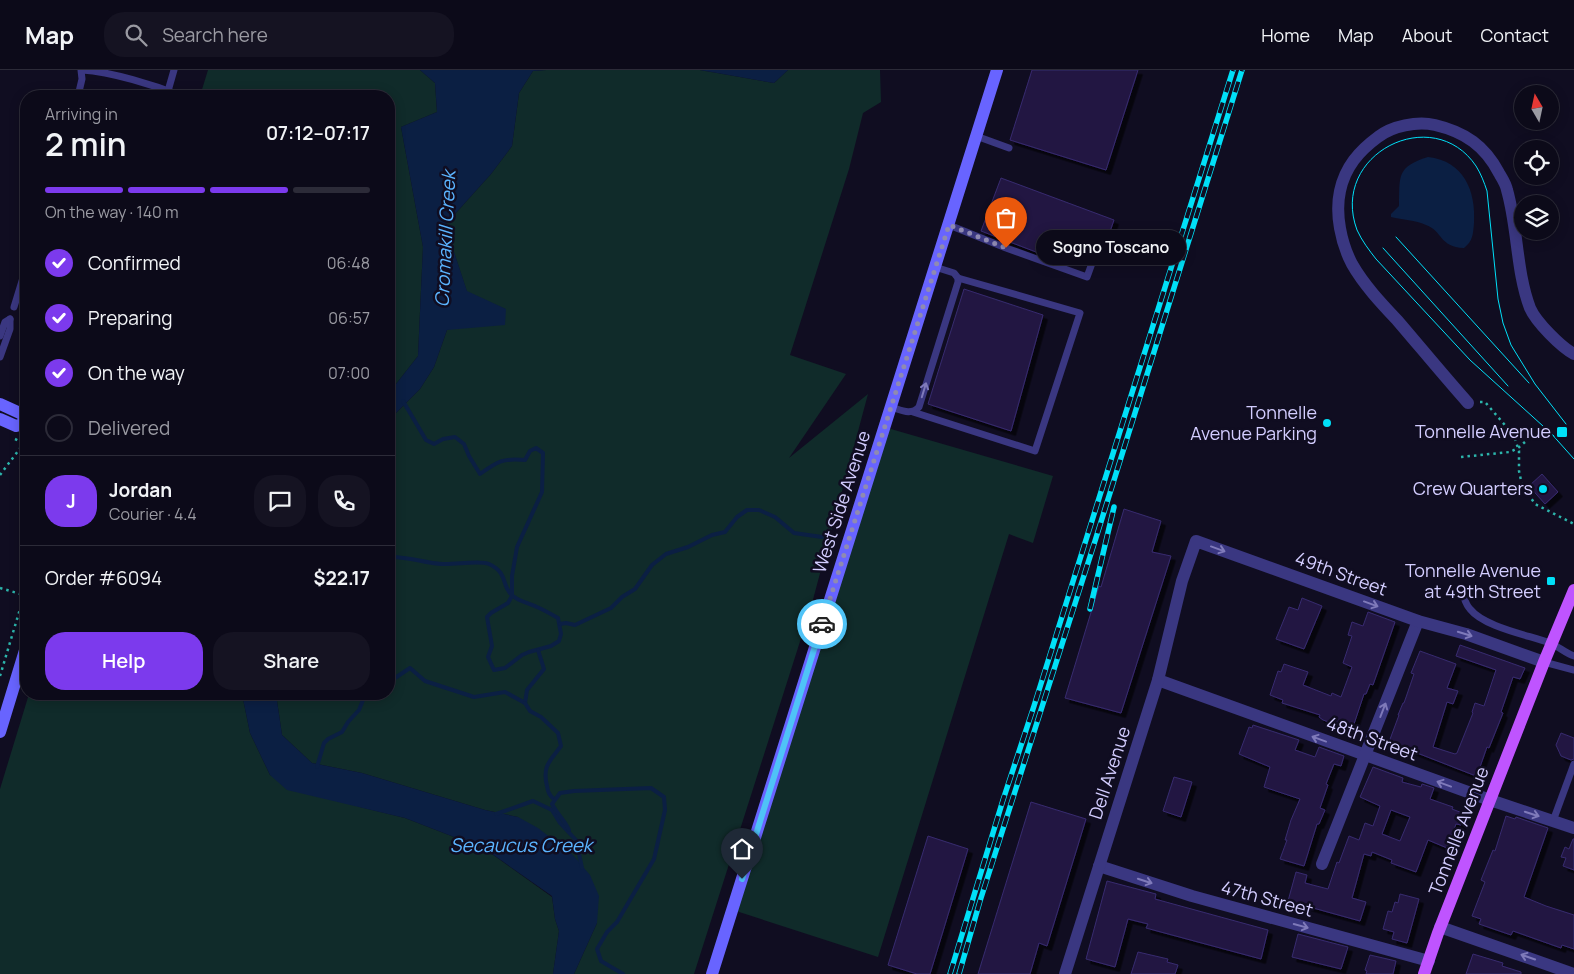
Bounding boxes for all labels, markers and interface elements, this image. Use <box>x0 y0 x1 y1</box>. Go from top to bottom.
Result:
search box <box>104 12 454 57</box>
text: Map <box>25 18 74 51</box>
icon: search <box>122 21 150 49</box>
text: Search here <box>162 22 268 48</box>
text: Home <box>1261 23 1310 47</box>
text: Map <box>1338 23 1374 47</box>
text: About <box>1402 23 1452 47</box>
text: Contact <box>1480 23 1549 47</box>
north arrow <box>1514 85 1559 130</box>
map controls <box>1514 85 1559 240</box>
text: Arriving in <box>45 103 118 125</box>
text: 07:12–07:17 <box>266 120 370 146</box>
text: 2 min <box>45 122 127 166</box>
button: locate <box>1514 140 1559 185</box>
water label: Cromakill Creek <box>428 168 462 308</box>
button: layers <box>1514 195 1559 240</box>
pin <box>985 197 1027 248</box>
text: On the way · 140 m <box>45 201 179 223</box>
icon: bag <box>992 204 1020 232</box>
callout: Sogno Toscano <box>1036 230 1186 266</box>
text: Sogno Toscano <box>1053 236 1169 258</box>
icon: check <box>45 249 73 277</box>
text: Confirmed <box>88 250 181 276</box>
text: 06:48 <box>327 252 370 274</box>
icon: check <box>45 304 73 332</box>
text: Preparing <box>88 305 173 331</box>
text: 06:57 <box>328 307 370 329</box>
icon: check <box>45 359 73 387</box>
text: On the way <box>88 360 185 386</box>
text: 07:00 <box>328 362 370 384</box>
one-way arrow <box>920 383 930 399</box>
place label: Tonnelle Avenue Parking <box>1190 400 1317 445</box>
text: Delivered <box>88 415 170 441</box>
marker: Tonnelle Avenue Parking <box>1321 417 1333 429</box>
place label: Tonnelle Avenue <box>1415 419 1551 443</box>
marker: Tonnelle Avenue <box>1555 425 1569 439</box>
street label: West Side Avenue <box>807 427 875 576</box>
button: chat <box>254 475 306 527</box>
button: phone <box>318 475 370 527</box>
place label: Crew Quarters <box>1413 476 1533 500</box>
text: Jordan <box>109 477 172 503</box>
marker: Crew Quarters <box>1537 483 1549 495</box>
text: J <box>66 488 76 514</box>
text: Courier · 4.4 <box>109 503 197 525</box>
one-way arrow <box>1210 545 1226 554</box>
street label: 49th Street <box>1292 545 1391 601</box>
place label: Tonnelle Avenue at 49th Street <box>1405 558 1541 603</box>
text: Order #6094 <box>45 565 162 591</box>
text: $22.17 <box>313 565 370 591</box>
marker: Tonnelle Avenue at 49th Street <box>1545 575 1557 587</box>
courier <box>797 599 847 649</box>
one-way arrow <box>1363 600 1379 609</box>
icon: car <box>808 610 836 638</box>
one-way arrow <box>1456 630 1472 640</box>
button: Help <box>45 632 203 690</box>
button: Share <box>213 632 370 690</box>
one-way arrow <box>1379 703 1388 718</box>
street label: 48th Street <box>1323 710 1421 766</box>
street label: Dell Avenue <box>1083 723 1135 822</box>
one-way arrow <box>1312 734 1328 743</box>
street label: Tonnelle Avenue <box>1423 763 1494 898</box>
one-way arrow <box>1436 778 1452 788</box>
one-way arrow <box>1524 810 1539 819</box>
pin <box>721 828 763 879</box>
water label: Secaucus Creek <box>450 832 595 858</box>
icon: home <box>728 835 756 863</box>
street label: 47th Street <box>1219 874 1316 922</box>
one-way arrow <box>1137 876 1153 886</box>
one-way arrow <box>1293 922 1309 931</box>
one-way arrow <box>1520 952 1536 962</box>

